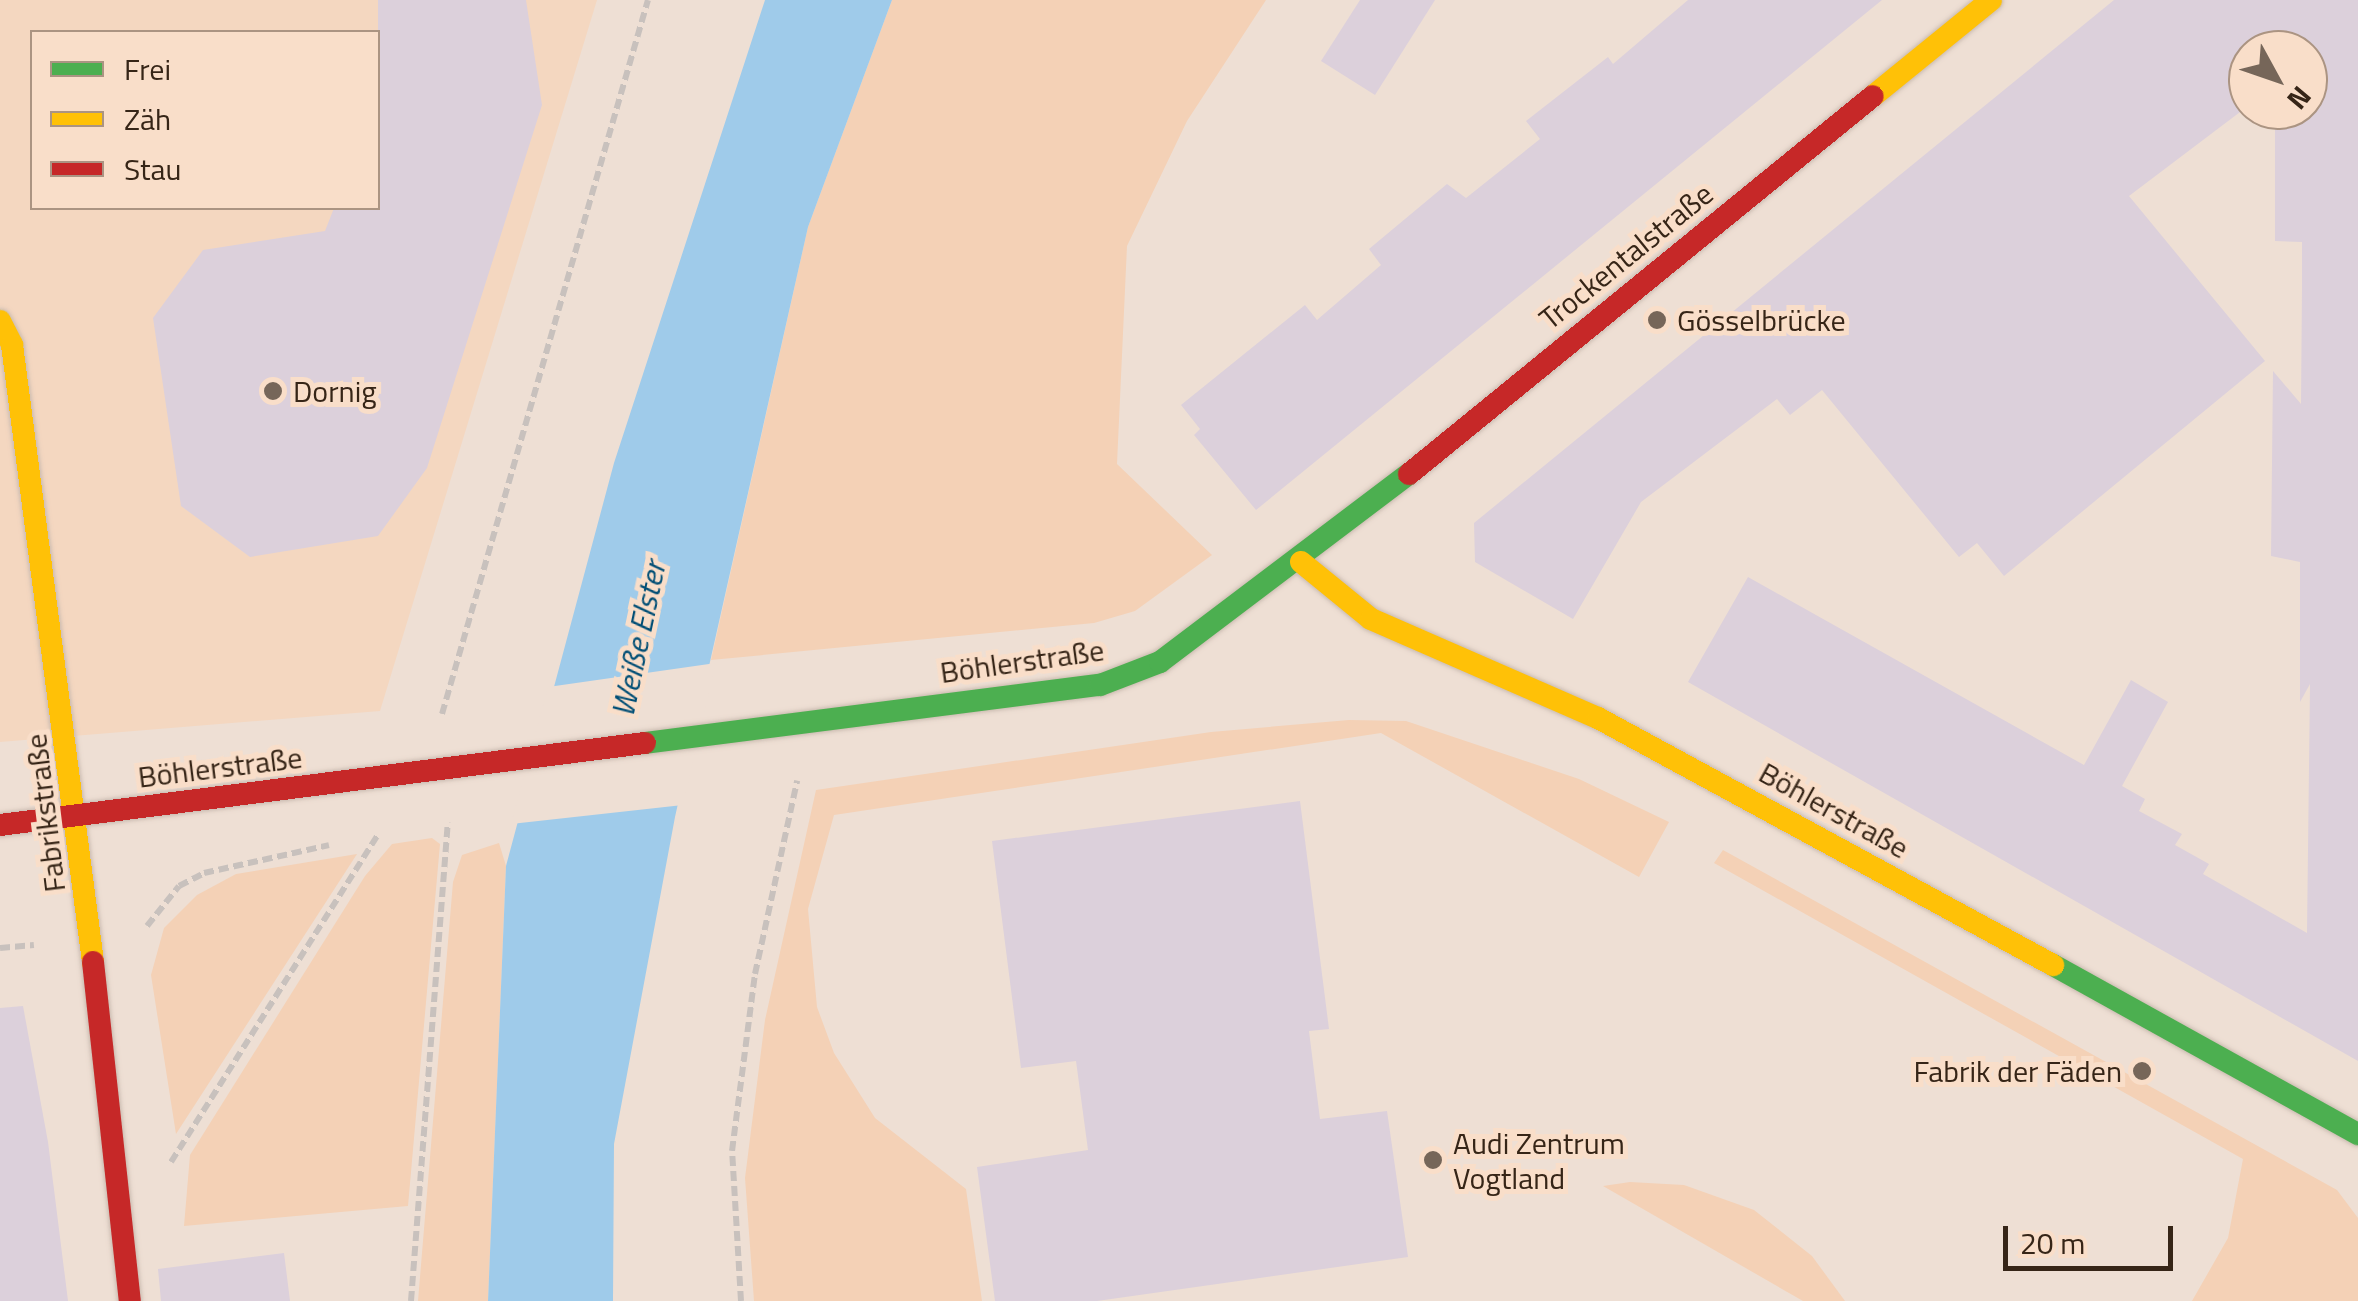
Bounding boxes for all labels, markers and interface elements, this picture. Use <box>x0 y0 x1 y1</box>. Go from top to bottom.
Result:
legend <box>30 30 380 210</box>
north arrow <box>2228 30 2328 130</box>
text: Frei <box>124 46 171 92</box>
text: N <box>2277 77 2323 120</box>
text: Zäh <box>124 96 171 142</box>
text: Stau <box>124 146 181 192</box>
street label: Trockentalstraße <box>1532 175 1720 337</box>
place label: Gösselbrücke <box>1677 302 1846 338</box>
marker: Gösselbrücke <box>1646 309 1668 331</box>
place label: Dornig <box>293 373 377 409</box>
marker: Dornig <box>262 380 284 402</box>
water label: Weiße Elster <box>603 558 673 720</box>
street label: Böhlerstraße <box>938 632 1106 690</box>
street label: Fabrikstraße <box>17 732 73 894</box>
street label: Böhlerstraße <box>136 739 304 795</box>
street label: Böhlerstraße <box>1753 754 1915 866</box>
place label: Fabrik der Fäden <box>1914 1053 2122 1089</box>
marker: Fabrik der Fäden <box>2131 1060 2153 1082</box>
place label: Audi Zentrum Vogtland <box>1453 1125 1625 1196</box>
marker: Audi Zentrum Vogtland <box>1422 1149 1444 1171</box>
scale bar <box>2008 1206 2178 1268</box>
text: 20 m <box>2020 1220 2085 1266</box>

